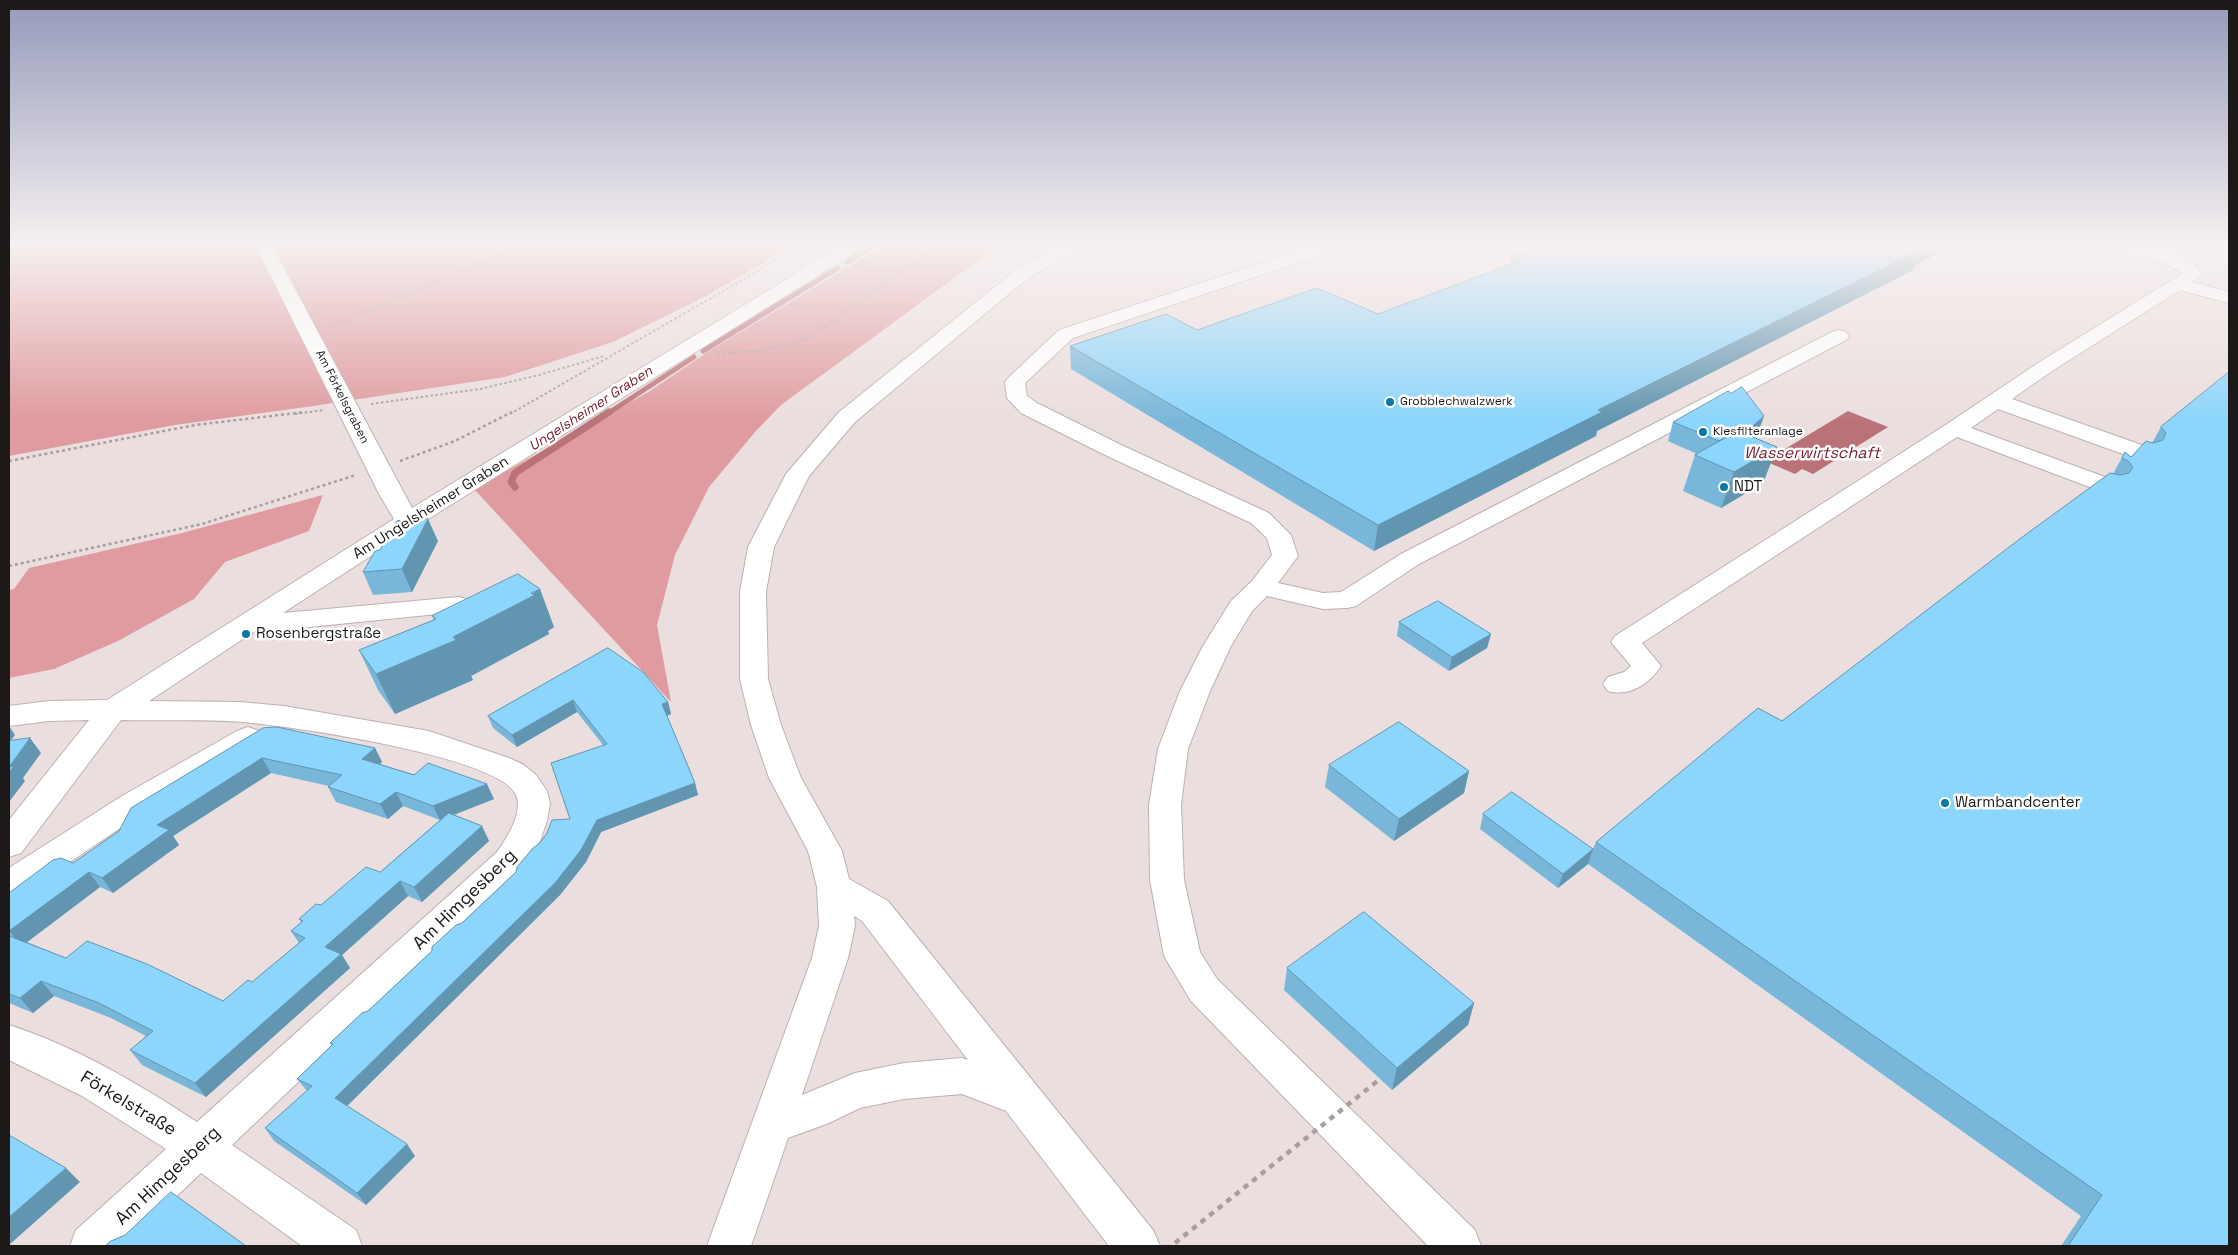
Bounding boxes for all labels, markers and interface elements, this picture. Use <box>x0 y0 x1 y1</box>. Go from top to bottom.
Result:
street label: Am Förkelsgraben <box>312 348 372 446</box>
water label: Ungelsheimer Graben <box>526 363 656 455</box>
place label: Grobblechwalzwerk <box>1400 395 1513 409</box>
marker: Grobblechwalzwerk <box>1384 396 1396 408</box>
place label: Kiesfilteranlage <box>1713 425 1803 439</box>
marker: Kiesfilteranlage <box>1697 426 1709 438</box>
water label: Wasserwirtschaft <box>1744 444 1880 464</box>
street label: Am Ungelsheimer Graben <box>350 453 512 563</box>
place label: NDT <box>1734 478 1762 496</box>
marker: NDT <box>1718 481 1730 493</box>
place label: Rosenbergstraße <box>256 625 381 643</box>
marker: Rosenbergstraße <box>240 628 252 640</box>
place label: Warmbandcenter <box>1955 794 2080 812</box>
marker: Warmbandcenter <box>1939 797 1951 809</box>
street label: Am Himgesberg <box>409 845 521 955</box>
street label: Förkelstraße <box>76 1067 180 1141</box>
street label: Am Himgesberg <box>111 1122 225 1230</box>

